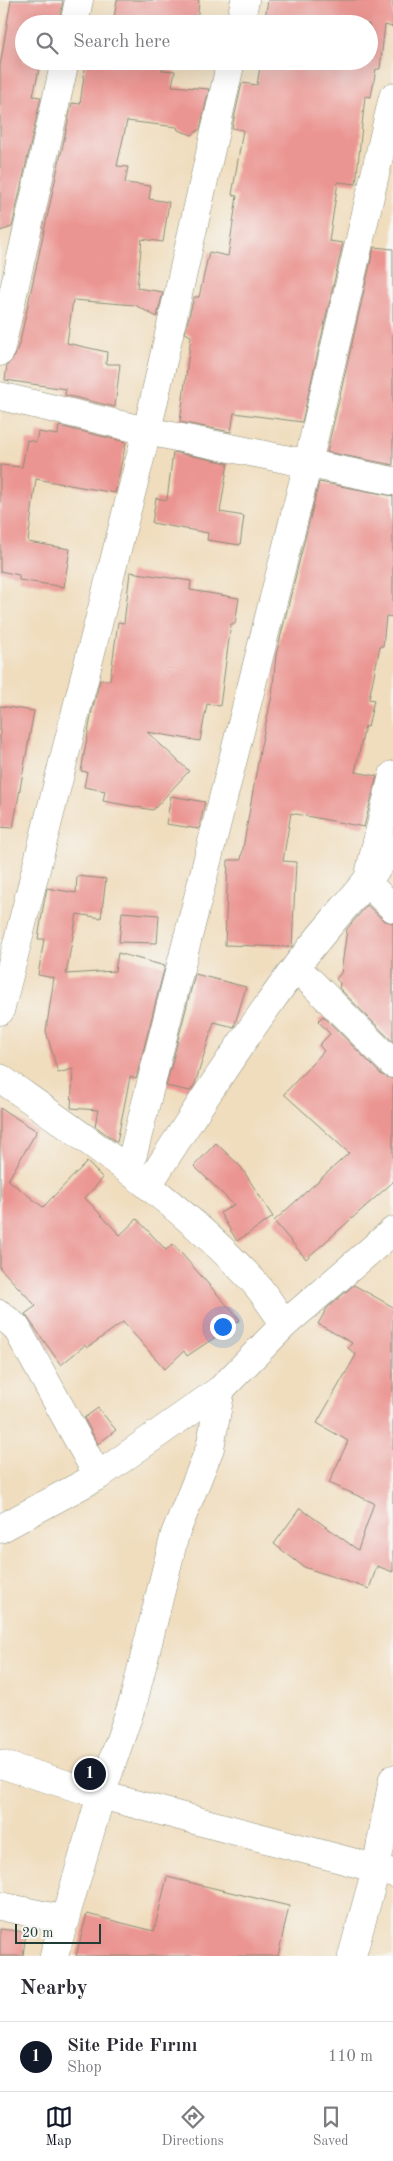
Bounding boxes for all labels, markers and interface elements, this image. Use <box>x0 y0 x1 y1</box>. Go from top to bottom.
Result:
search box <box>15 15 378 70</box>
icon: search <box>33 29 61 57</box>
text: Search here <box>73 33 170 52</box>
your location <box>210 1314 236 1340</box>
pin: 1 <box>74 1755 106 1793</box>
scale bar <box>15 1921 101 1944</box>
text: 20 m <box>22 1926 53 1940</box>
text: Nearby <box>20 1978 88 1999</box>
text: Site Pide Fırını <box>67 2037 198 2056</box>
text: 1 <box>31 2049 41 2065</box>
text: 110 m <box>328 2049 373 2065</box>
text: Shop <box>67 2060 102 2076</box>
tab: Map <box>45 2103 73 2150</box>
tab: Directions <box>162 2103 224 2150</box>
tab: Saved <box>313 2103 348 2150</box>

